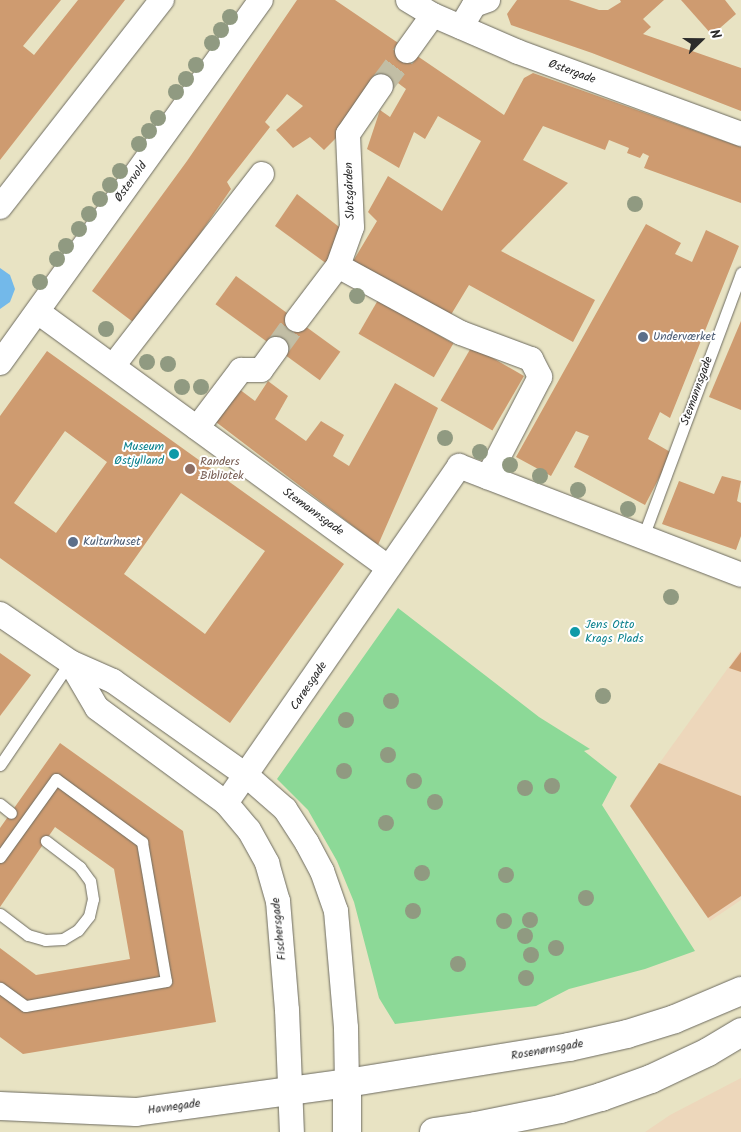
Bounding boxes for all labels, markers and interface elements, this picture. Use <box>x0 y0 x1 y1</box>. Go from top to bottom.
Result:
north arrow <box>676 15 726 65</box>
text: N <box>703 26 727 43</box>
street label: Østergade <box>546 57 598 87</box>
street label: Østervold <box>112 159 150 205</box>
street label: Slotsgården <box>342 162 358 220</box>
place label: Underværket <box>653 330 716 344</box>
marker: Underværket <box>637 331 649 343</box>
street label: Stemannsgade <box>678 355 716 427</box>
place label: Museum Østjylland <box>114 440 164 468</box>
marker: Museum Østjylland <box>168 448 180 460</box>
place label: Randers Bibliotek <box>200 455 244 483</box>
marker: Randers Bibliotek <box>184 463 196 475</box>
street label: Stemannsgade <box>280 485 346 539</box>
place label: Kulturhuset <box>83 535 141 549</box>
marker: Kulturhuset <box>67 536 79 548</box>
place label: Jens Otto Krags Plads <box>585 618 643 646</box>
marker: Jens Otto Krags Plads <box>569 626 581 638</box>
street label: Carøesgade <box>288 659 330 713</box>
street label: Fischersgade <box>269 897 289 961</box>
street label: Rosenørnsgade <box>510 1037 584 1063</box>
street label: Havnegade <box>147 1096 201 1118</box>

